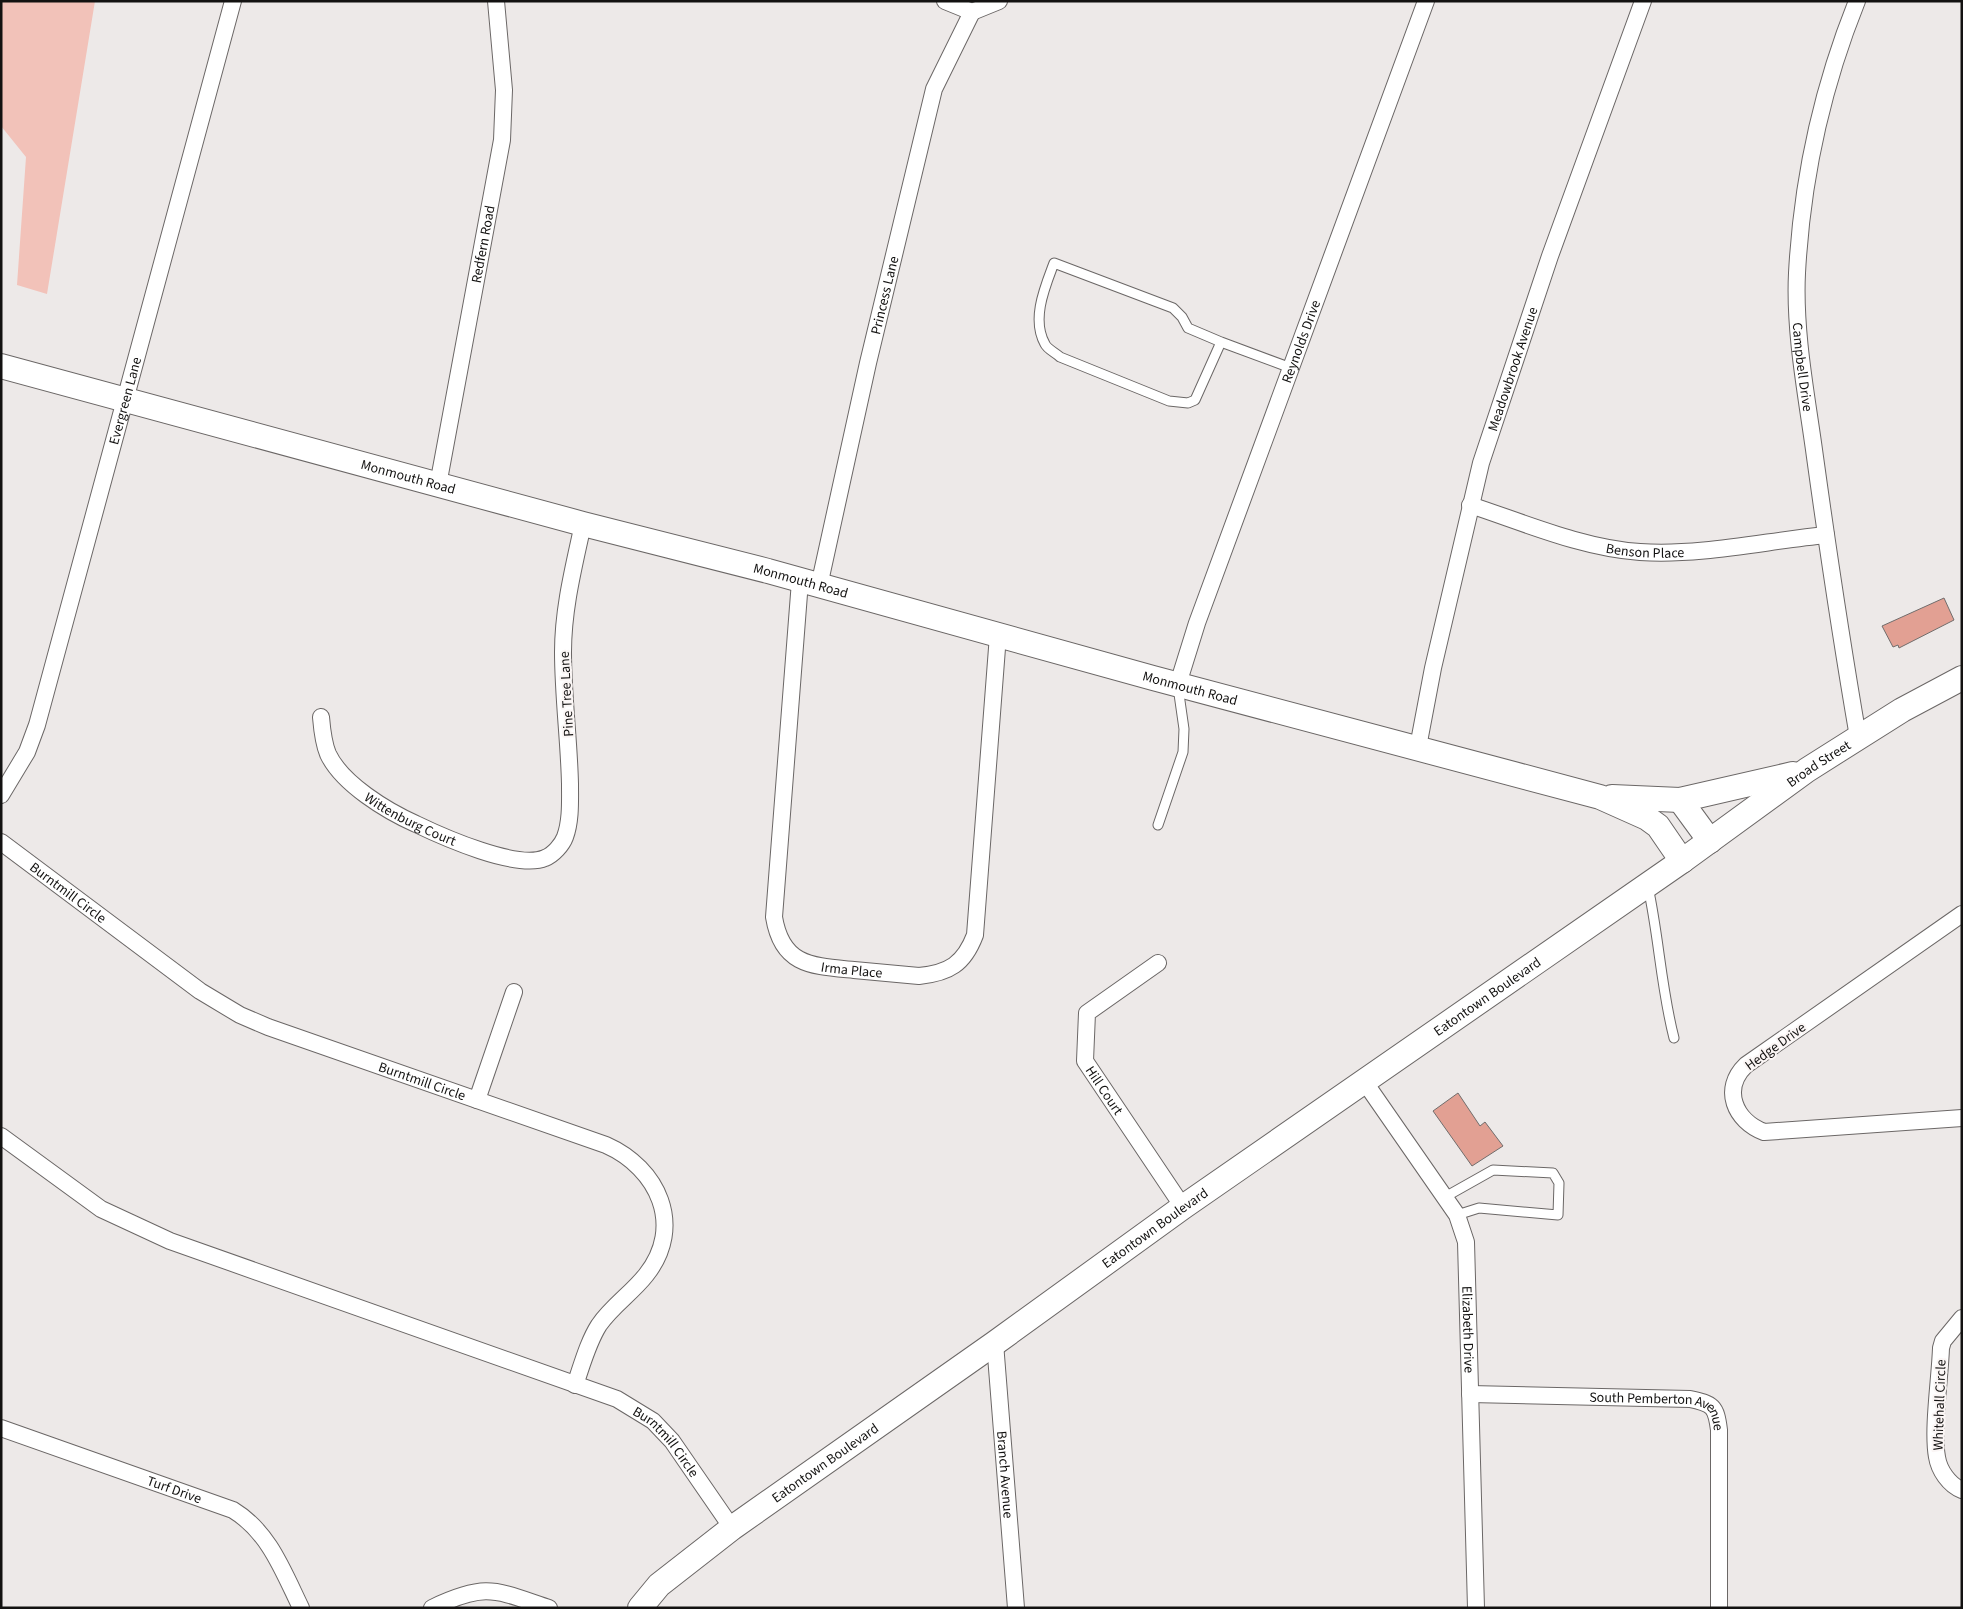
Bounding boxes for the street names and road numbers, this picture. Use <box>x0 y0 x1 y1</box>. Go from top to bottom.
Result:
street label: Redfern Road <box>467 204 501 285</box>
street label: Princess Lane <box>866 254 904 337</box>
street label: Reynolds Drive <box>1277 297 1326 386</box>
street label: Meadowbrook Avenue <box>1483 304 1543 434</box>
street label: Campbell Drive <box>1787 322 1817 413</box>
street label: Evergreen Lane <box>104 355 147 447</box>
street label: Monmouth Road <box>358 455 458 500</box>
street label: Benson Place <box>1604 539 1685 564</box>
street label: Monmouth Road <box>751 559 850 604</box>
street label: Pine Tree Lane <box>555 651 579 737</box>
street label: Monmouth Road <box>1140 667 1240 711</box>
street label: Broad Street <box>1783 736 1855 793</box>
street label: Wittenburg Court <box>360 788 459 852</box>
street label: Burntmill Circle <box>25 858 110 929</box>
street label: Eatontown Boulevard <box>1430 953 1545 1041</box>
street label: Irma Place <box>819 957 883 984</box>
street label: Hedge Drive <box>1741 1018 1810 1076</box>
street label: Burntmill Circle <box>375 1057 468 1106</box>
street label: Hill Court <box>1080 1062 1128 1119</box>
street label: Eatontown Boulevard <box>1098 1183 1213 1274</box>
street label: Elizabeth Drive <box>1456 1286 1479 1373</box>
street label: Whitehall Circle <box>1928 1359 1952 1451</box>
street label: South Pemberton Avenue <box>1589 1388 1728 1432</box>
street label: Burntmill Circle <box>629 1402 703 1482</box>
street label: Eatontown Boulevard <box>768 1419 883 1508</box>
street label: Branch Avenue <box>991 1430 1018 1519</box>
street label: Turf Drive <box>144 1471 204 1509</box>

